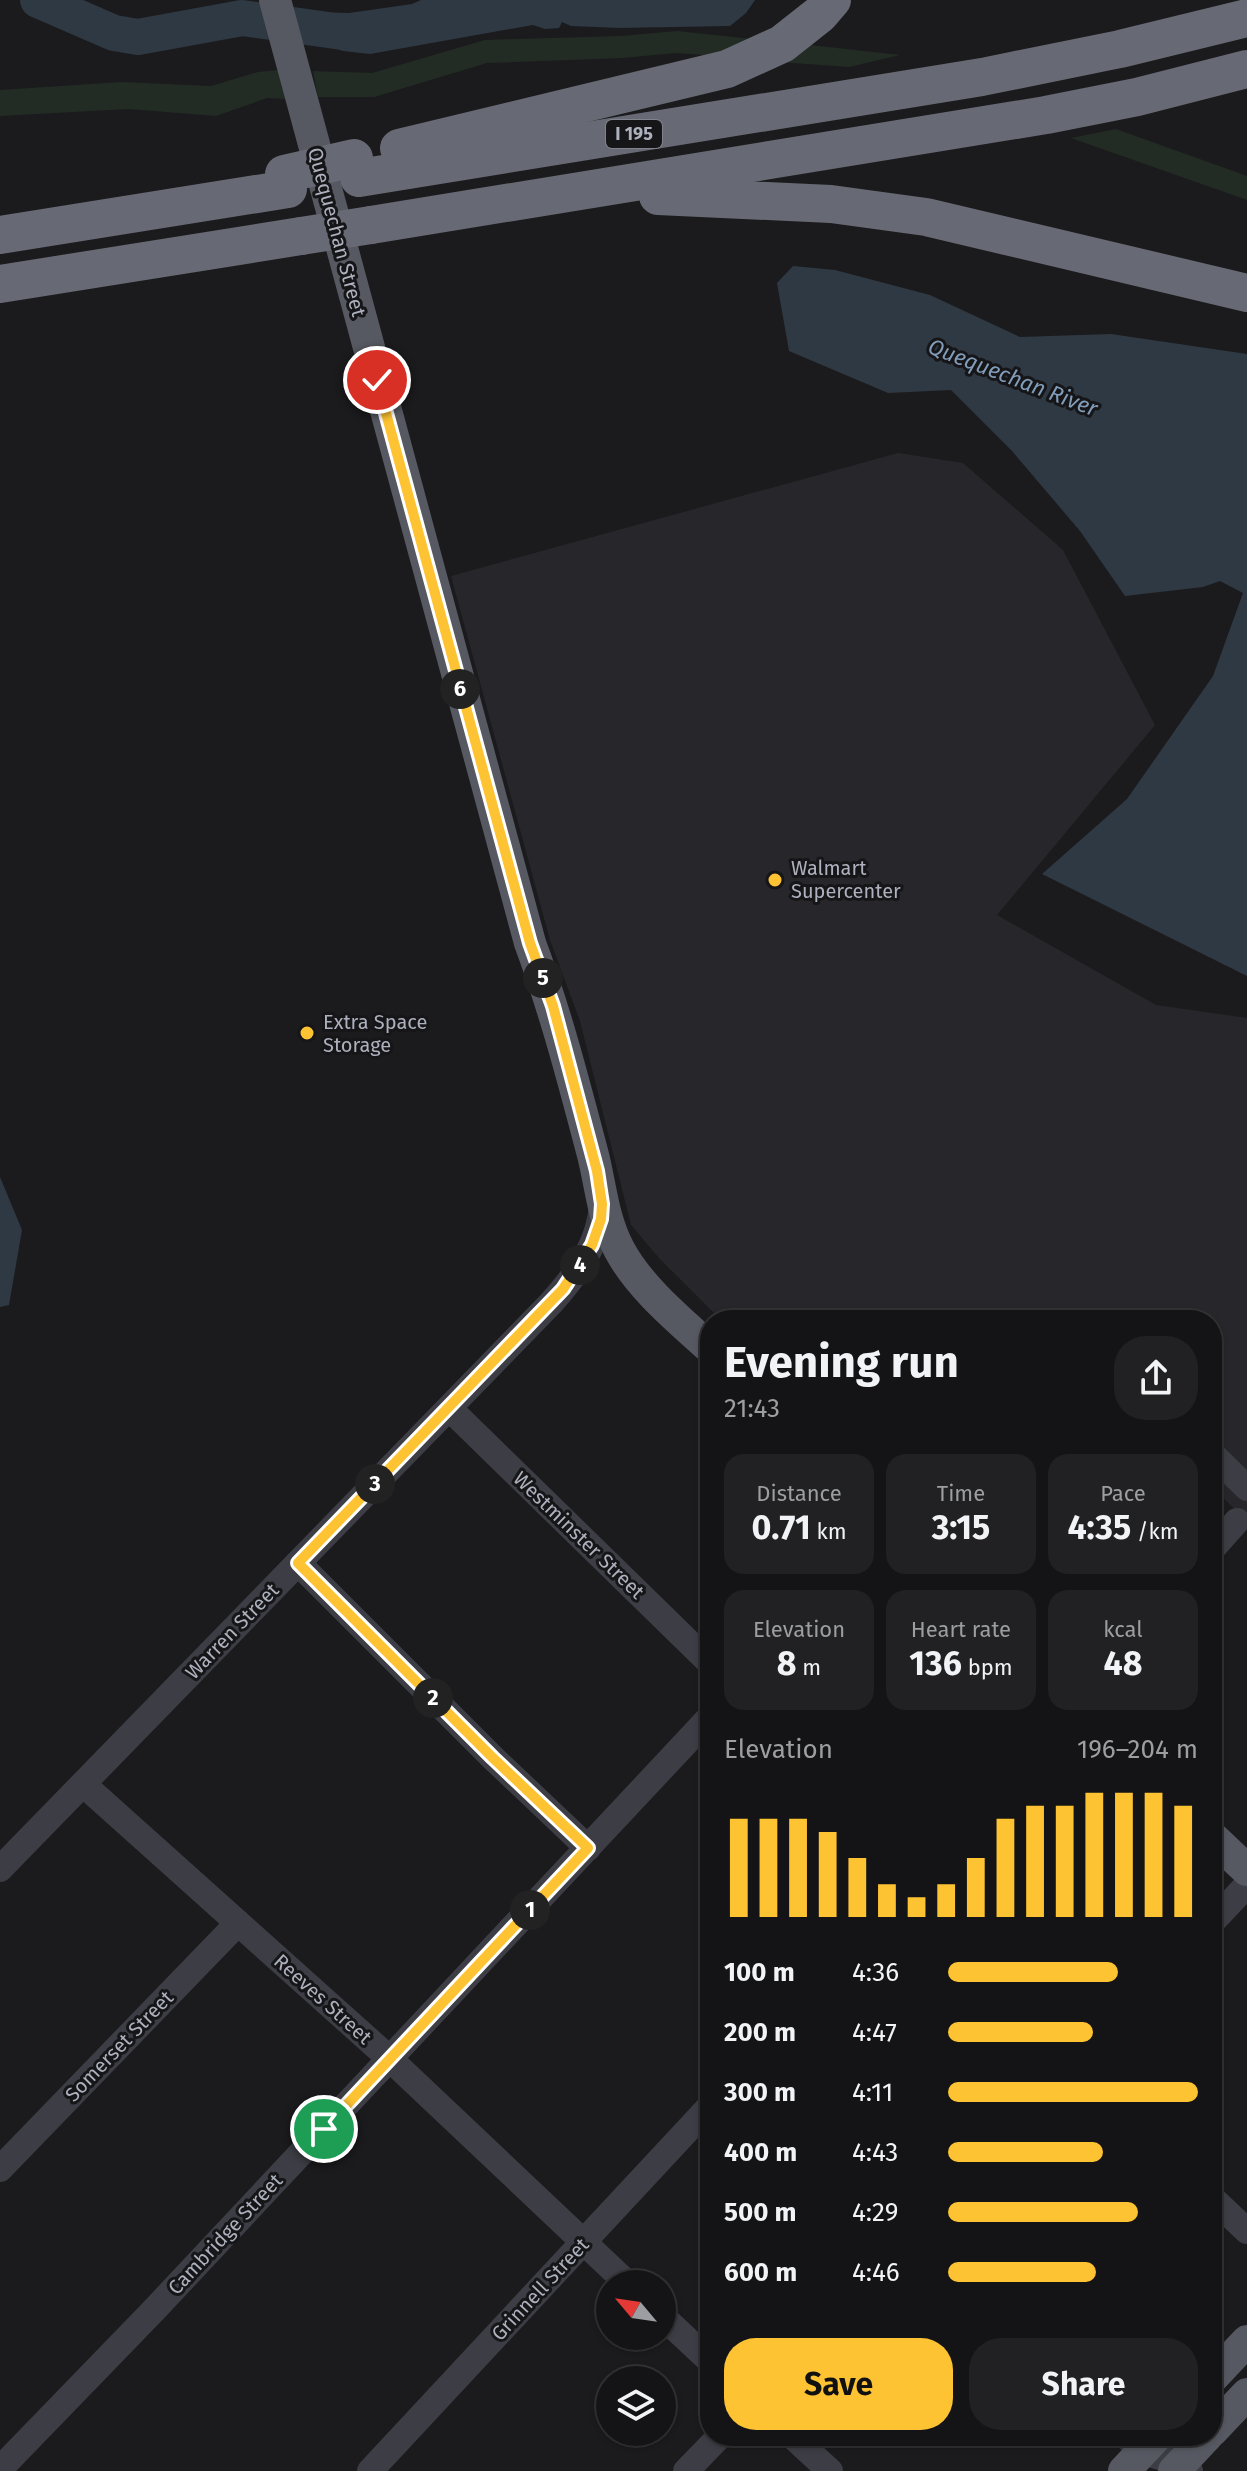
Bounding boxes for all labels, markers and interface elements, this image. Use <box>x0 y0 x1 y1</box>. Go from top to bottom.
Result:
road number: I 195 <box>606 120 662 148</box>
street label: Quequechan Street <box>303 145 371 320</box>
water label: Quequechan River <box>924 333 1102 422</box>
pin <box>343 346 411 414</box>
icon: check <box>355 358 399 402</box>
pin: 6 <box>440 669 480 709</box>
text: 6 <box>454 675 466 702</box>
place label: Walmart Supercenter <box>791 856 901 903</box>
marker: Walmart Supercenter <box>766 871 784 889</box>
pin: 5 <box>523 958 563 998</box>
text: 5 <box>537 964 549 991</box>
place label: Extra Space Storage <box>323 1010 427 1057</box>
marker: Extra Space Storage <box>298 1024 316 1042</box>
pin: 4 <box>560 1245 600 1285</box>
text: 4 <box>574 1251 586 1278</box>
text: Evening run <box>724 1336 959 1389</box>
button: share <box>1114 1336 1198 1420</box>
text: 21:43 <box>724 1393 780 1424</box>
pin: 3 <box>355 1464 395 1504</box>
street label: Westminster Street <box>509 1466 650 1604</box>
text: 3 <box>369 1470 381 1497</box>
text: Distance <box>756 1480 842 1507</box>
text: Time <box>937 1480 985 1507</box>
text: Pace <box>1100 1480 1146 1507</box>
text: 0.71 <box>751 1507 811 1548</box>
text: 3:15 <box>932 1507 990 1548</box>
text: 4:35 <box>1067 1507 1131 1548</box>
text: km <box>811 1518 847 1545</box>
text: /km <box>1131 1518 1179 1545</box>
street label: Warren Street <box>180 1578 284 1684</box>
text: Elevation <box>753 1616 845 1643</box>
text: Heart rate <box>911 1616 1011 1643</box>
text: kcal <box>1103 1616 1143 1643</box>
text: 8 <box>777 1643 797 1684</box>
text: 136 <box>909 1643 962 1684</box>
text: 48 <box>1104 1643 1142 1684</box>
text: m <box>797 1654 821 1681</box>
text: bpm <box>962 1654 1013 1681</box>
pin: 2 <box>413 1678 453 1718</box>
text: 2 <box>427 1684 439 1711</box>
text: Elevation <box>724 1734 833 1765</box>
text: 196–204 m <box>1077 1734 1198 1765</box>
pin: 1 <box>510 1890 550 1930</box>
text: 1 <box>525 1896 535 1923</box>
street label: Reeves Street <box>269 1949 377 2050</box>
text: 100 m <box>724 1957 795 1988</box>
text: 4:36 <box>852 1957 899 1988</box>
street label: Somerset Street <box>60 1985 179 2107</box>
text: 200 m <box>724 2017 796 2048</box>
text: 4:47 <box>852 2017 897 2048</box>
text: 300 m <box>724 2077 796 2108</box>
text: 4:11 <box>852 2077 893 2108</box>
pin <box>290 2095 358 2163</box>
icon: arrive <box>302 2107 346 2151</box>
text: 400 m <box>724 2137 797 2168</box>
text: 4:43 <box>852 2137 898 2168</box>
street label: Cambridge Street <box>163 2168 288 2300</box>
text: 500 m <box>724 2197 797 2228</box>
text: 4:29 <box>852 2197 898 2228</box>
street label: Grinnell Street <box>486 2232 594 2345</box>
text: 600 m <box>724 2257 797 2288</box>
text: 4:46 <box>852 2257 900 2288</box>
north arrow <box>596 2270 676 2350</box>
map controls <box>596 2270 676 2446</box>
button: Save <box>724 2338 953 2430</box>
button: Share <box>969 2338 1198 2430</box>
button: layers <box>596 2366 676 2446</box>

